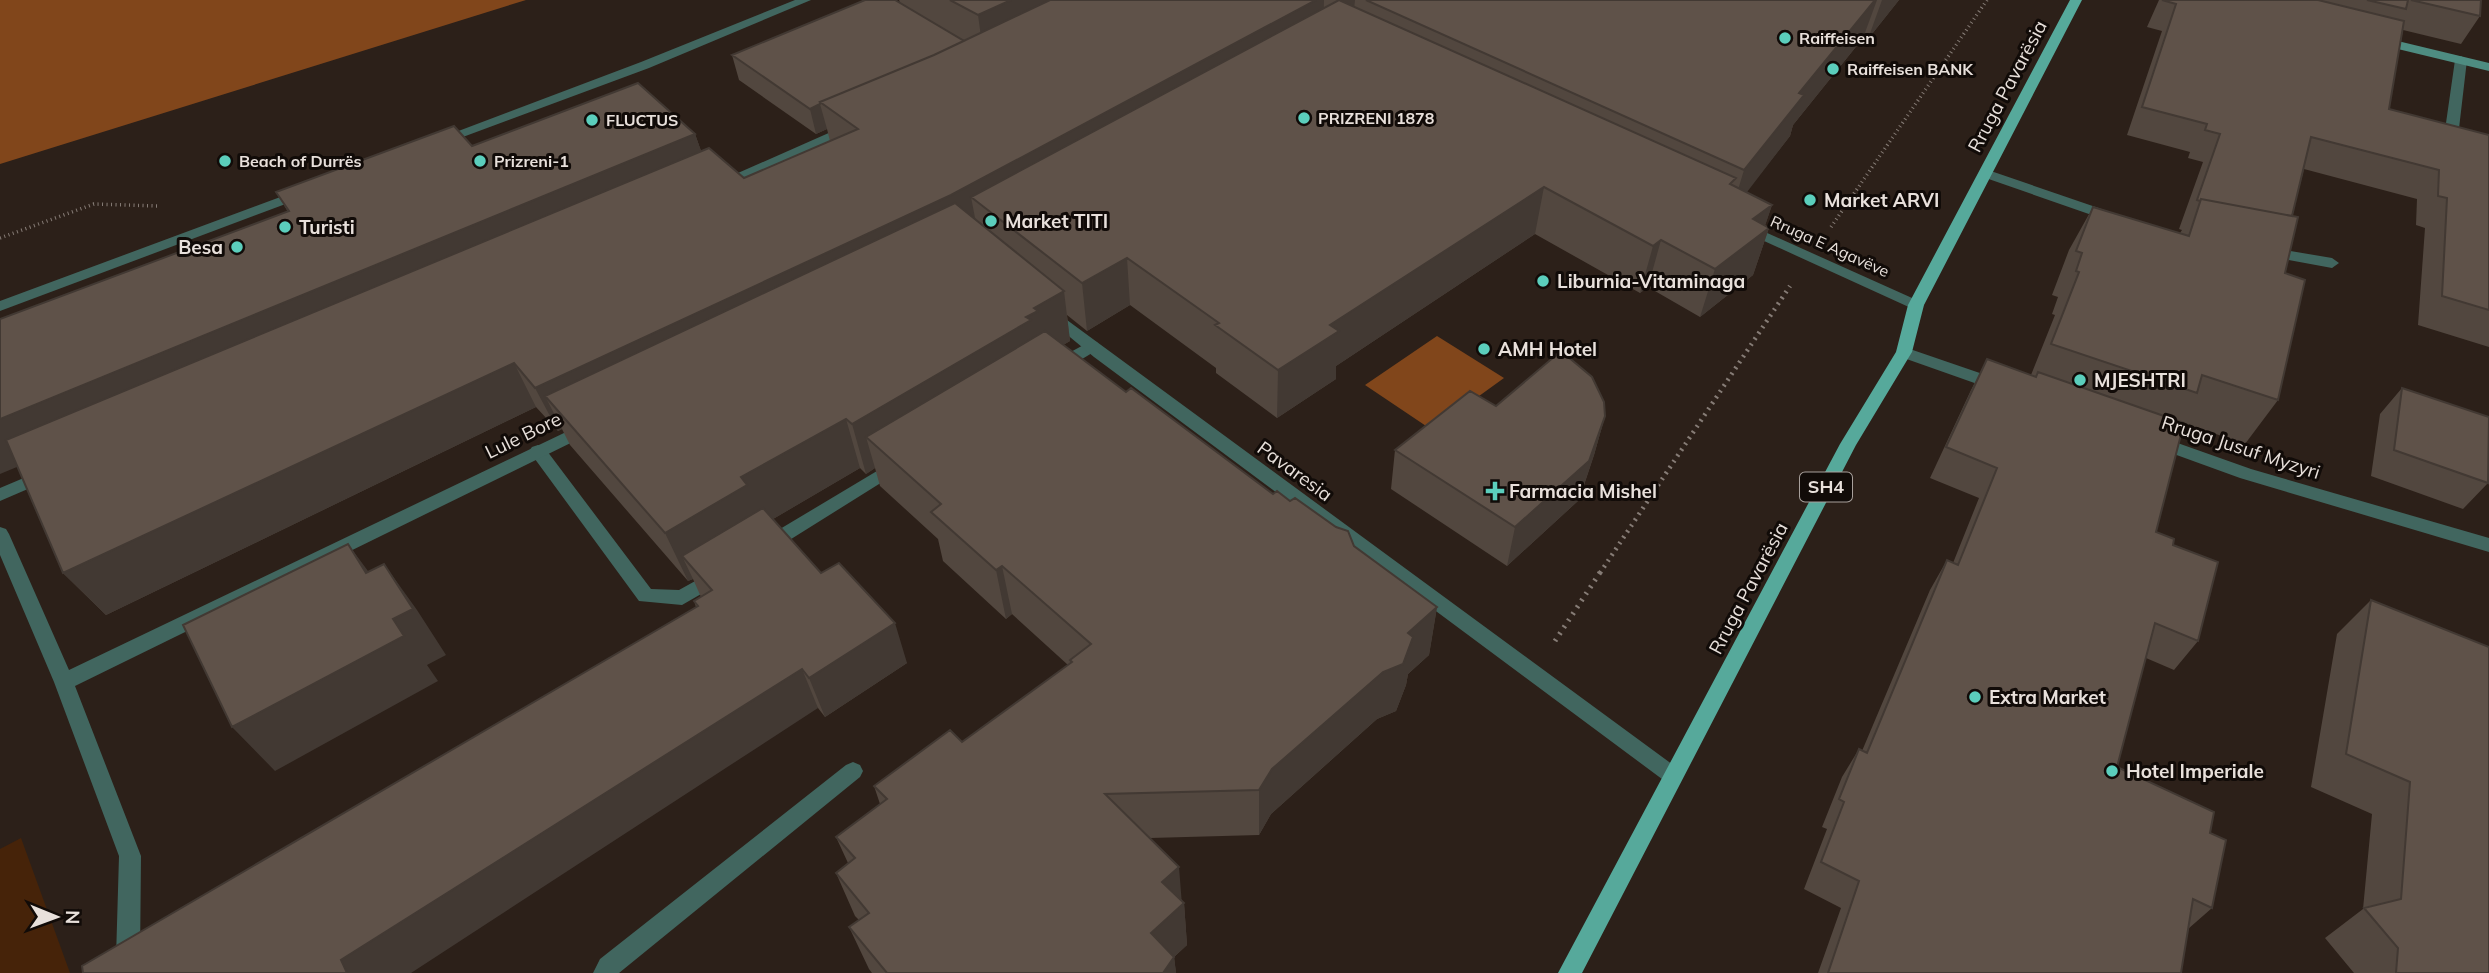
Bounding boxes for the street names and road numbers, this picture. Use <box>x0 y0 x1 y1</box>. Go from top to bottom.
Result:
street label: Rruga Pavarësia <box>1962 16 2052 156</box>
street label: Rruga E Agavëve <box>1767 211 1893 281</box>
street label: Lule Bore <box>481 406 565 464</box>
street label: Rruga Jusuf Myzyri <box>2159 410 2323 484</box>
street label: Pavaresia <box>1253 436 1337 506</box>
road number: SH4 <box>1800 472 1852 502</box>
street label: Rruga Pavarësia <box>1703 518 1793 658</box>

